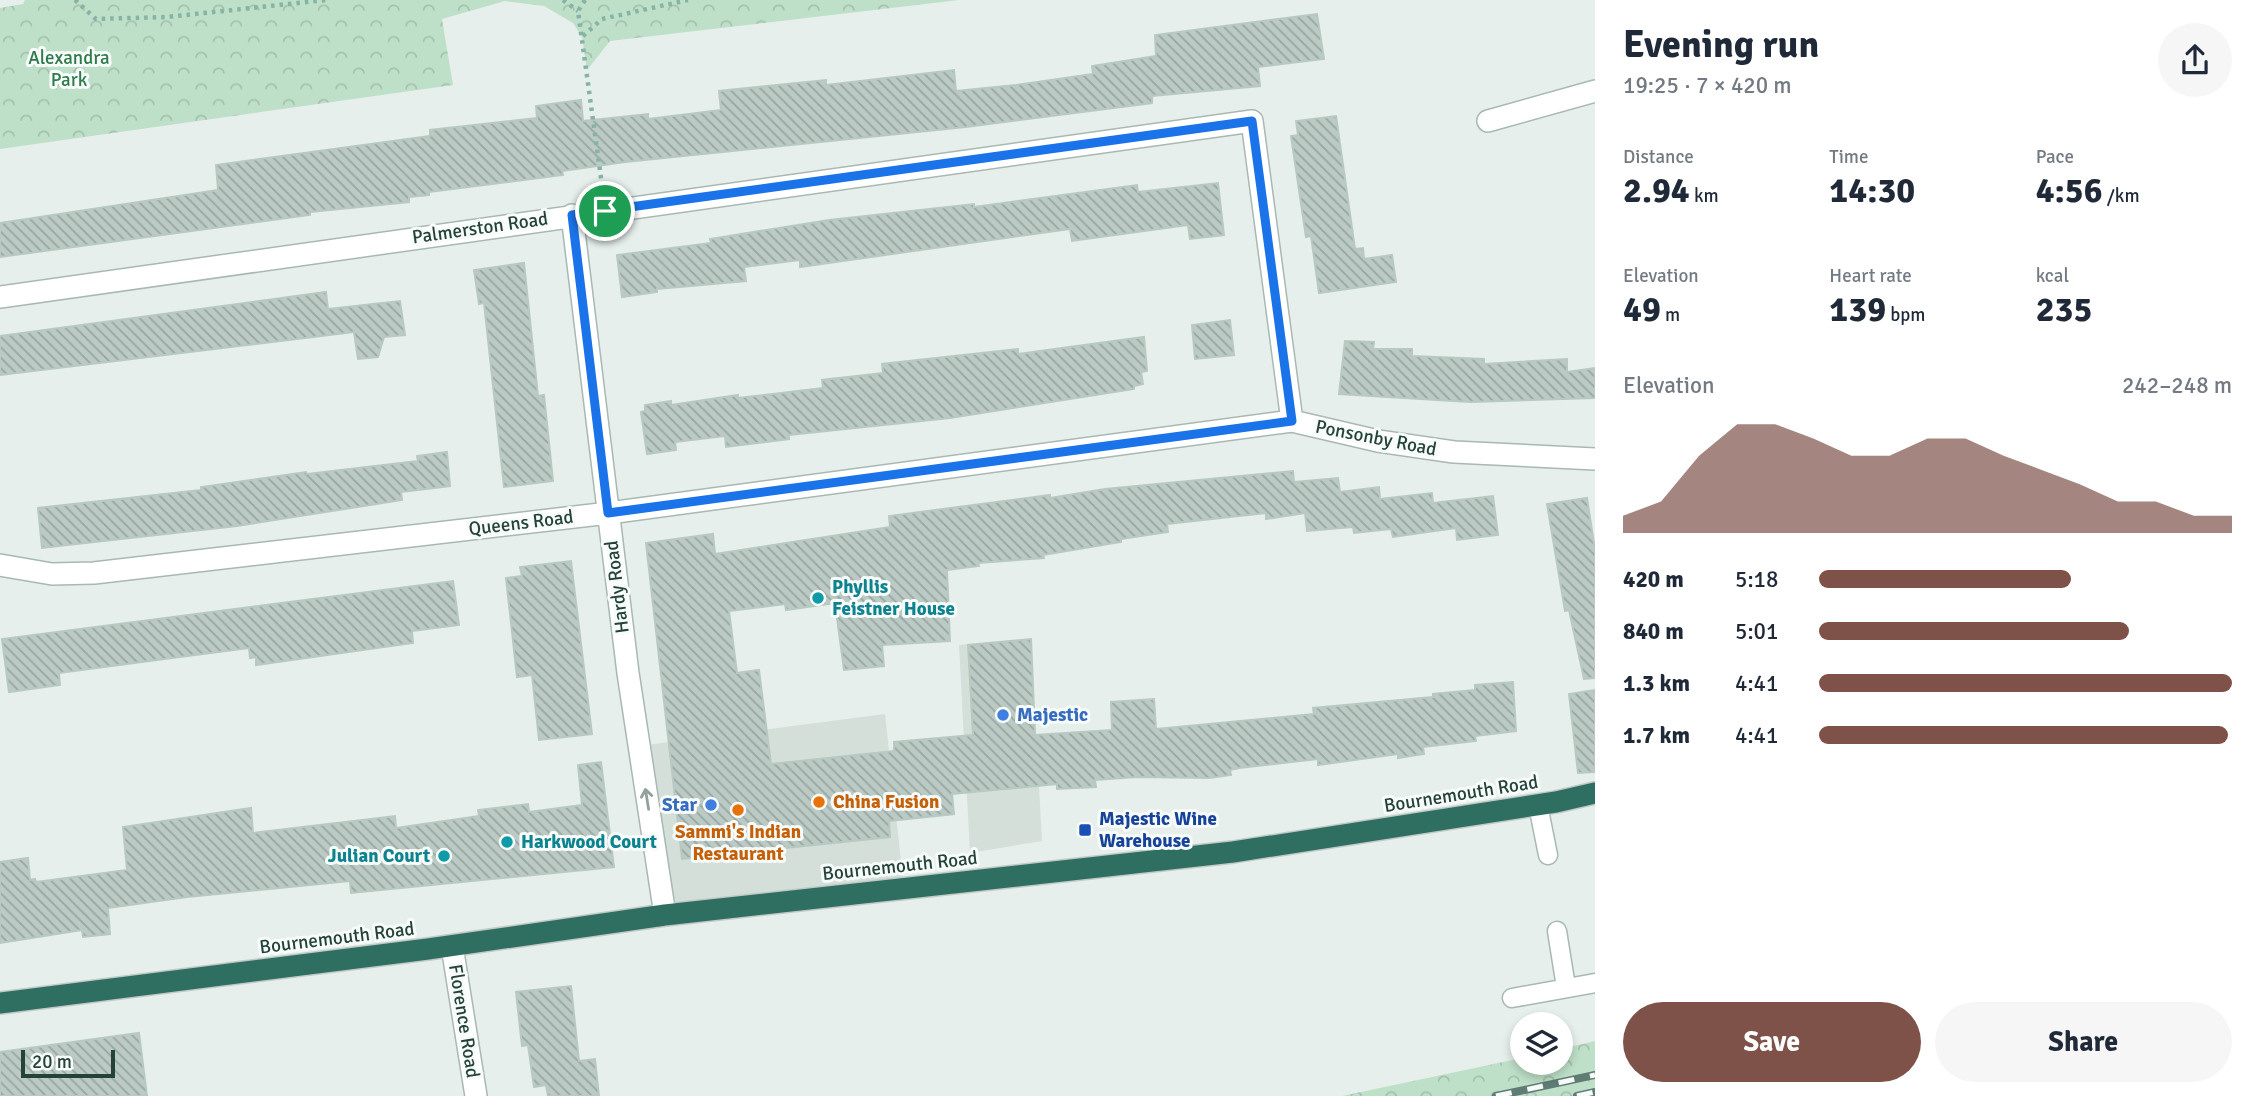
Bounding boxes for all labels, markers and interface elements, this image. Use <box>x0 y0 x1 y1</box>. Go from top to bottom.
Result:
text: Evening run <box>1623 21 1819 68</box>
button: share <box>2158 23 2232 97</box>
park label: Alexandra Park <box>28 46 110 92</box>
text: 19:25 · 7 × 420 m <box>1623 71 1792 100</box>
text: Distance <box>1623 145 1694 169</box>
text: Time <box>1829 145 1868 169</box>
text: Pace <box>2036 145 2074 169</box>
text: 2.94 <box>1623 169 1690 212</box>
text: 14:30 <box>1829 169 1915 212</box>
text: 4:56 <box>2036 169 2103 212</box>
pin <box>575 181 635 241</box>
text: km <box>1690 184 1719 208</box>
text: /km <box>2103 184 2140 208</box>
icon: arrive <box>586 192 624 230</box>
street label: Palmerston Road <box>410 207 550 249</box>
text: Elevation <box>1623 264 1699 288</box>
text: Heart rate <box>1829 264 1912 288</box>
text: kcal <box>2036 264 2069 288</box>
text: 49 <box>1623 288 1661 331</box>
text: 139 <box>1829 288 1886 331</box>
text: 235 <box>2036 288 2092 331</box>
text: m <box>1661 303 1680 327</box>
text: bpm <box>1886 303 1925 327</box>
text: Elevation <box>1623 371 1715 400</box>
text: 242–248 m <box>2122 371 2232 400</box>
street label: Ponsonby Road <box>1313 415 1439 461</box>
street label: Queens Road <box>467 505 575 541</box>
street label: Hardy Road <box>599 539 635 635</box>
text: 420 m <box>1623 565 1684 594</box>
text: 5:18 <box>1735 565 1778 594</box>
place label: Phyllis Feistner House <box>832 575 955 621</box>
marker: Phyllis Feistner House <box>810 590 826 606</box>
text: 840 m <box>1623 617 1684 646</box>
text: 5:01 <box>1735 617 1778 646</box>
text: 1.3 km <box>1623 669 1690 698</box>
text: 4:41 <box>1735 669 1778 698</box>
place label: Majestic <box>1017 703 1088 727</box>
marker: Majestic <box>995 707 1011 723</box>
text: 1.7 km <box>1623 721 1690 750</box>
text: 4:41 <box>1735 721 1778 750</box>
street label: Bournemouth Road <box>1382 770 1540 818</box>
one-way arrow <box>640 789 653 811</box>
place label: China Fusion <box>833 790 939 814</box>
place label: Star <box>662 793 697 817</box>
marker: China Fusion <box>811 794 827 810</box>
marker: Star <box>703 797 719 813</box>
marker: Sammi's Indian Restaurant <box>730 802 746 818</box>
place label: Majestic Wine Warehouse <box>1099 807 1217 853</box>
place label: Sammi's Indian Restaurant <box>675 820 801 866</box>
marker: Majestic Wine Warehouse <box>1077 822 1093 838</box>
place label: Harkwood Court <box>521 830 657 854</box>
marker: Harkwood Court <box>499 834 515 850</box>
place label: Julian Court <box>328 844 430 868</box>
street label: Bournemouth Road <box>821 846 979 886</box>
marker: Julian Court <box>436 848 452 864</box>
street label: Bournemouth Road <box>258 917 416 959</box>
street label: Florence Road <box>443 962 485 1080</box>
button: Save <box>1623 1002 1921 1082</box>
button: Share <box>1935 1002 2232 1082</box>
map controls <box>1510 1012 1573 1075</box>
button: layers <box>1510 1012 1573 1075</box>
scale bar <box>21 1047 116 1079</box>
text: 20 m <box>32 1050 72 1074</box>

